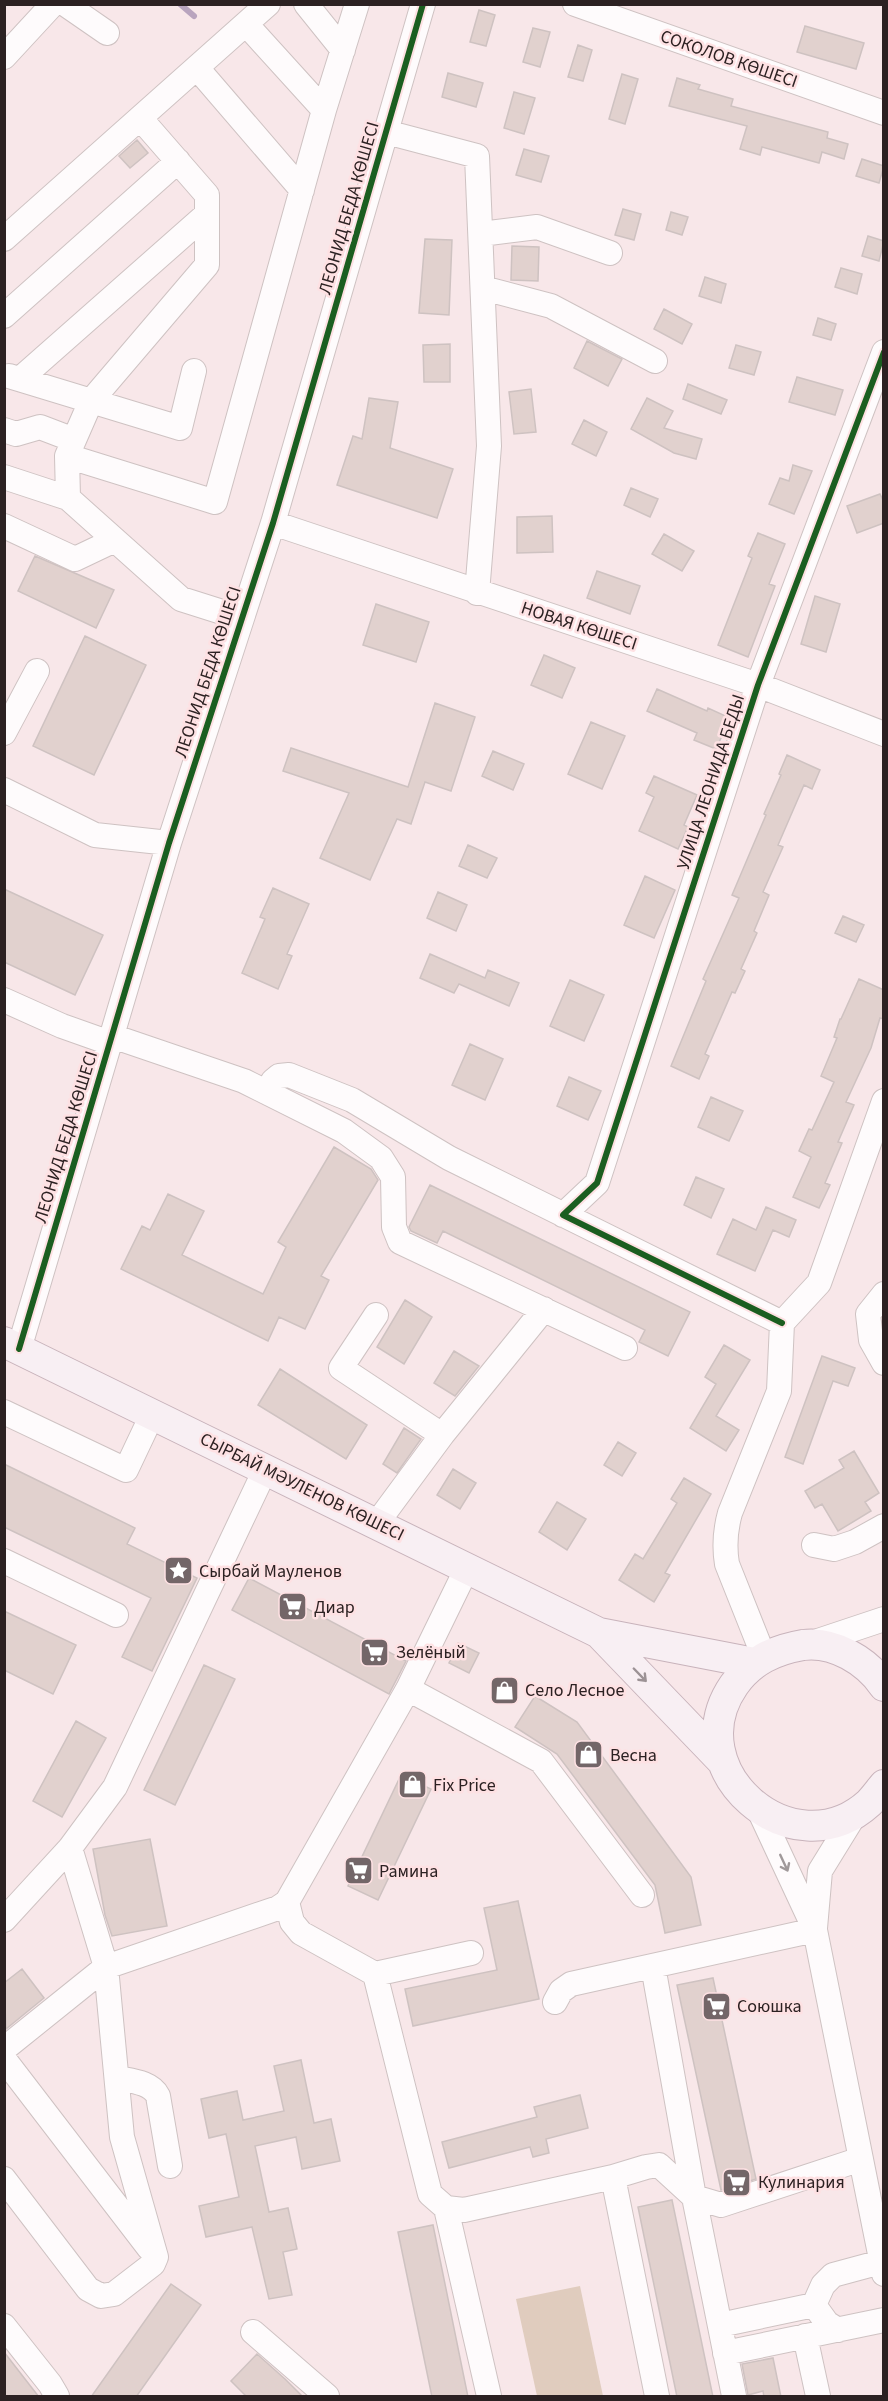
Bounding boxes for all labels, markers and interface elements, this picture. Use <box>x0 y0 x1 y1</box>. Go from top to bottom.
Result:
street label: СОКОЛОВ КӨШЕСІ <box>657 24 801 94</box>
street label: ЛЕОНИД БЕДА КӨШЕСІ <box>312 119 386 297</box>
street label: ЛЕОНИД БЕДА КӨШЕСІ <box>168 583 248 761</box>
street label: НОВАЯ КӨШЕСІ <box>518 595 640 657</box>
street label: УЛИЦА ЛЕОНИДА БЕДЫ <box>671 691 751 873</box>
street label: ЛЕОНИД БЕДА КӨШЕСІ <box>28 1048 104 1226</box>
street label: СЫРБАЙ МӘУЛЕНОВ КӨШЕСІ <box>196 1427 408 1547</box>
place icon: Сырбай Мауленов <box>162 1555 194 1587</box>
place label: Сырбай Мауленов <box>199 1559 342 1584</box>
supermarket icon: Диар <box>277 1591 309 1623</box>
place label: Диар <box>314 1595 355 1620</box>
supermarket icon: Зелёный <box>359 1636 391 1668</box>
place label: Зелёный <box>396 1640 466 1665</box>
one-way arrow <box>632 1668 647 1683</box>
shop icon: Село Лесное <box>488 1674 520 1706</box>
place label: Село Лесное <box>525 1678 624 1703</box>
shop icon: Весна <box>573 1739 605 1771</box>
place label: Весна <box>610 1743 657 1768</box>
shop icon: Fix Price <box>396 1769 428 1801</box>
place label: Fix Price <box>433 1773 496 1798</box>
one-way arrow <box>779 1854 790 1872</box>
supermarket icon: Рамина <box>342 1855 374 1887</box>
place label: Рамина <box>379 1859 438 1884</box>
supermarket icon: Союшка <box>700 1990 732 2022</box>
place label: Союшка <box>737 1994 802 2019</box>
supermarket icon: Кулинария <box>721 2166 753 2198</box>
place label: Кулинария <box>758 2170 845 2195</box>

